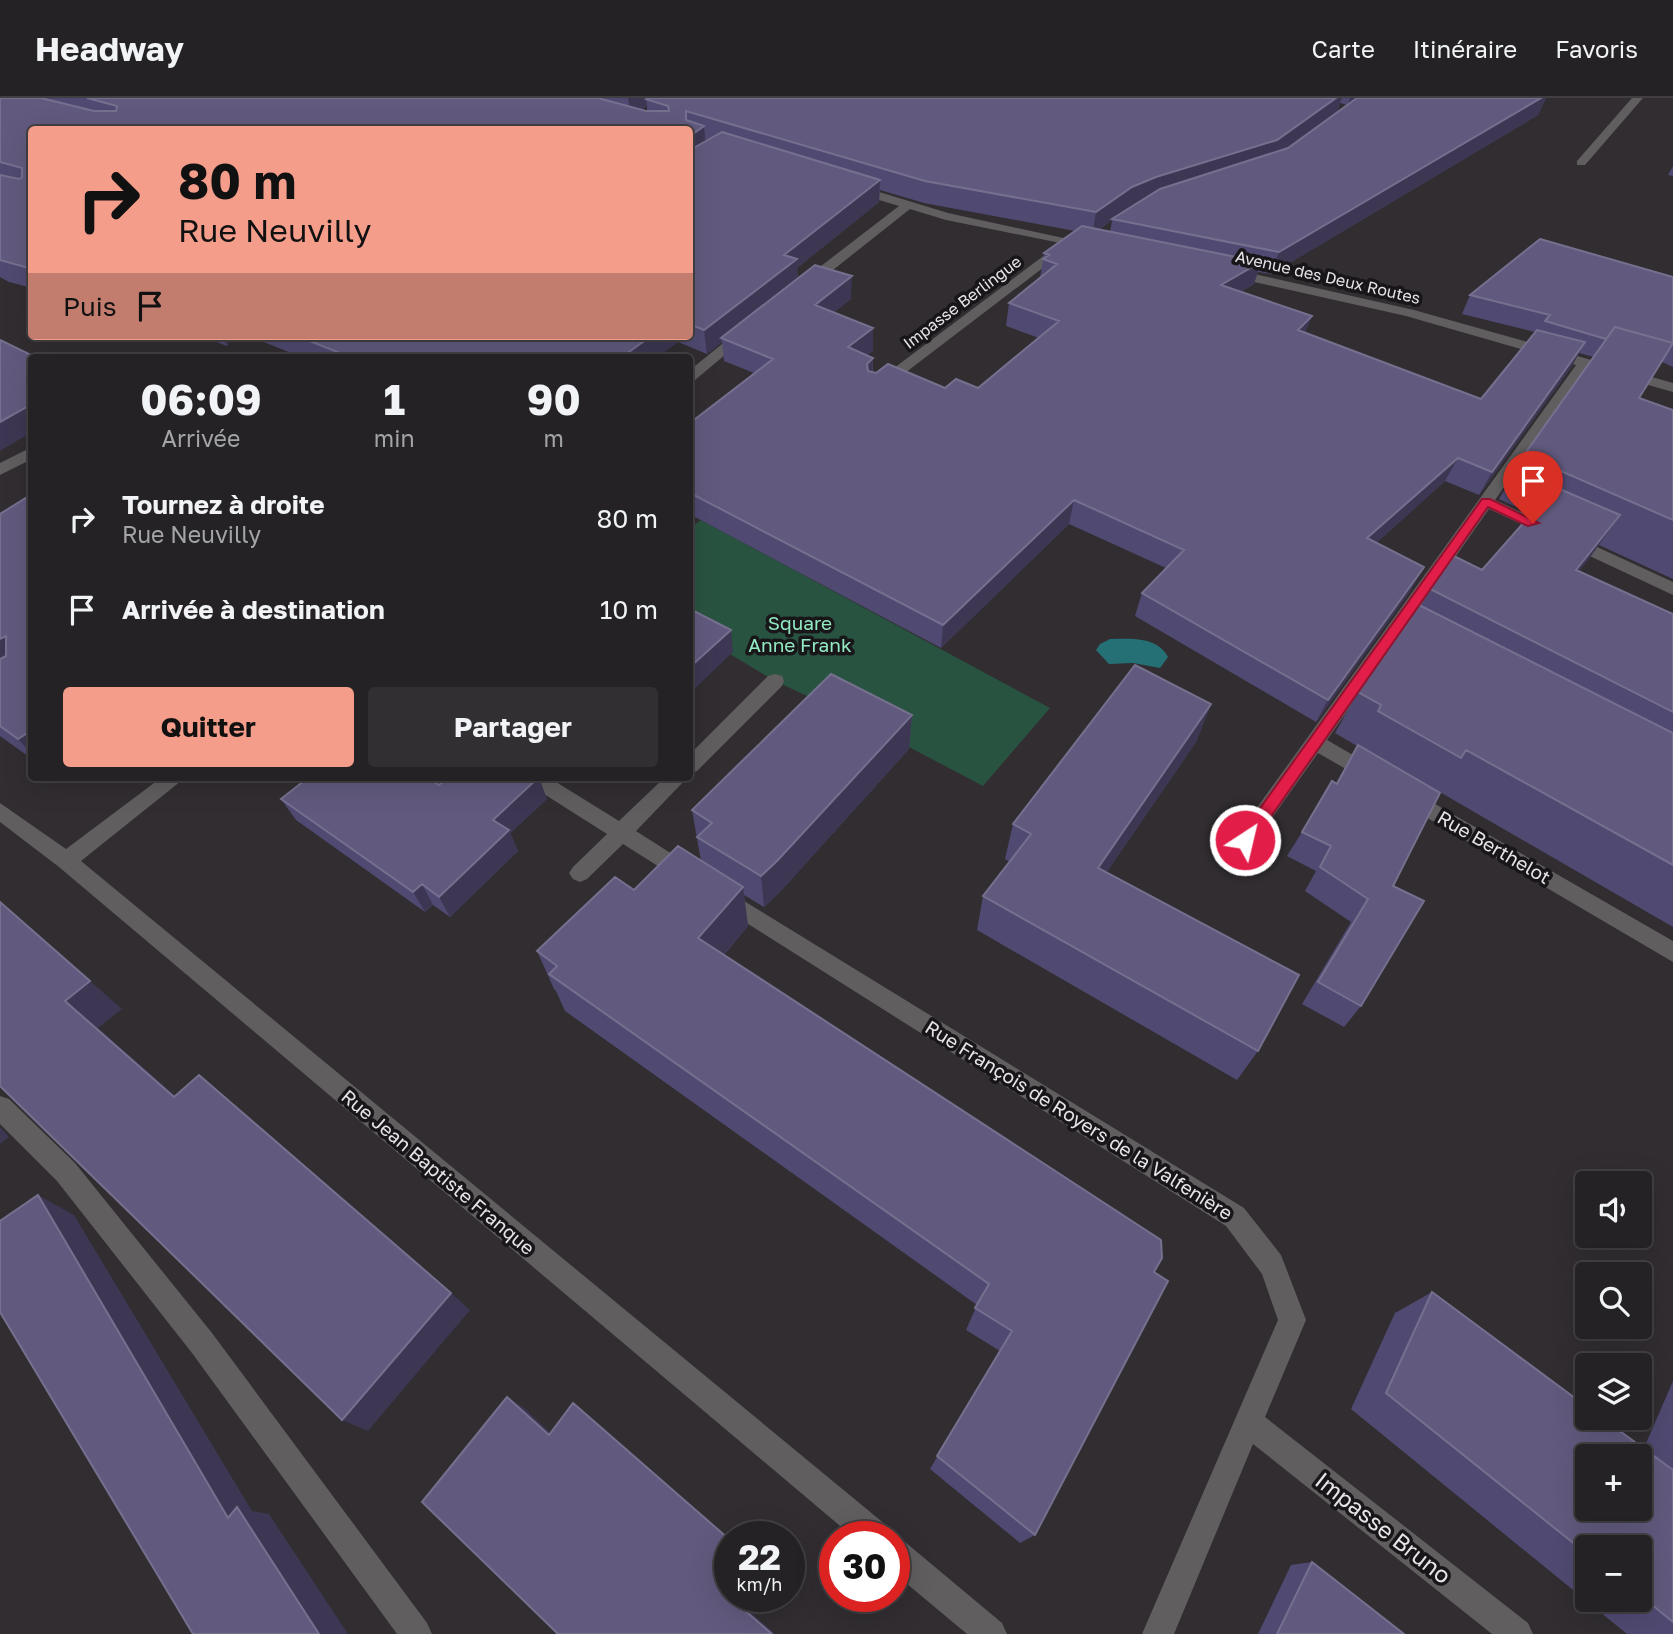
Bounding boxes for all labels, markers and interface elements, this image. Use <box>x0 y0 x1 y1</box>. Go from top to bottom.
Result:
text: Headway <box>35 29 184 68</box>
text: Carte <box>1312 34 1375 63</box>
text: Itinéraire <box>1413 34 1517 63</box>
text: Favoris <box>1555 34 1638 63</box>
text: 80 m <box>178 151 296 210</box>
icon: right <box>63 154 154 245</box>
text: Rue Neuvilly <box>178 211 372 249</box>
street label: Avenue des Deux Routes <box>1234 246 1422 308</box>
street label: Impasse Berlingue <box>899 251 1025 353</box>
icon: arrive <box>131 287 169 325</box>
text: Puis <box>63 291 117 322</box>
text: 06:09 <box>140 374 262 424</box>
text: 1 <box>383 374 405 424</box>
text: 90 <box>527 374 581 424</box>
text: Arrivée <box>162 424 240 452</box>
text: min <box>374 424 415 452</box>
text: m <box>544 424 564 452</box>
pin <box>1503 451 1563 523</box>
icon: arrive <box>1514 462 1552 500</box>
text: Tournez à droite <box>122 489 325 520</box>
icon: right <box>63 500 101 538</box>
text: 80 m <box>597 503 658 534</box>
text: Rue Neuvilly <box>122 520 261 548</box>
icon: arrive <box>63 591 101 629</box>
text: Arrivée à destination <box>122 594 385 625</box>
text: 10 m <box>600 594 658 625</box>
park label: Square Anne Frank <box>748 611 852 656</box>
button: Quitter <box>63 687 354 767</box>
button: Partager <box>368 687 658 767</box>
position arrow <box>1208 803 1282 877</box>
street label: Rue Berthelot <box>1434 805 1555 888</box>
street label: Rue François de Royers de la Valfenière <box>921 1015 1237 1224</box>
street label: Rue Jean Baptiste Franque <box>337 1084 540 1259</box>
map controls <box>1575 1171 1652 1612</box>
button: sound <box>1575 1171 1652 1248</box>
button: search <box>1575 1262 1652 1339</box>
button: layers <box>1575 1353 1652 1430</box>
button: + <box>1575 1444 1652 1521</box>
street label: Impasse Bruno <box>1310 1466 1457 1589</box>
speed limit sign: 30 <box>819 1521 910 1612</box>
button: − <box>1575 1535 1652 1612</box>
text: 22 <box>738 1536 781 1578</box>
text: km/h <box>737 1573 782 1595</box>

